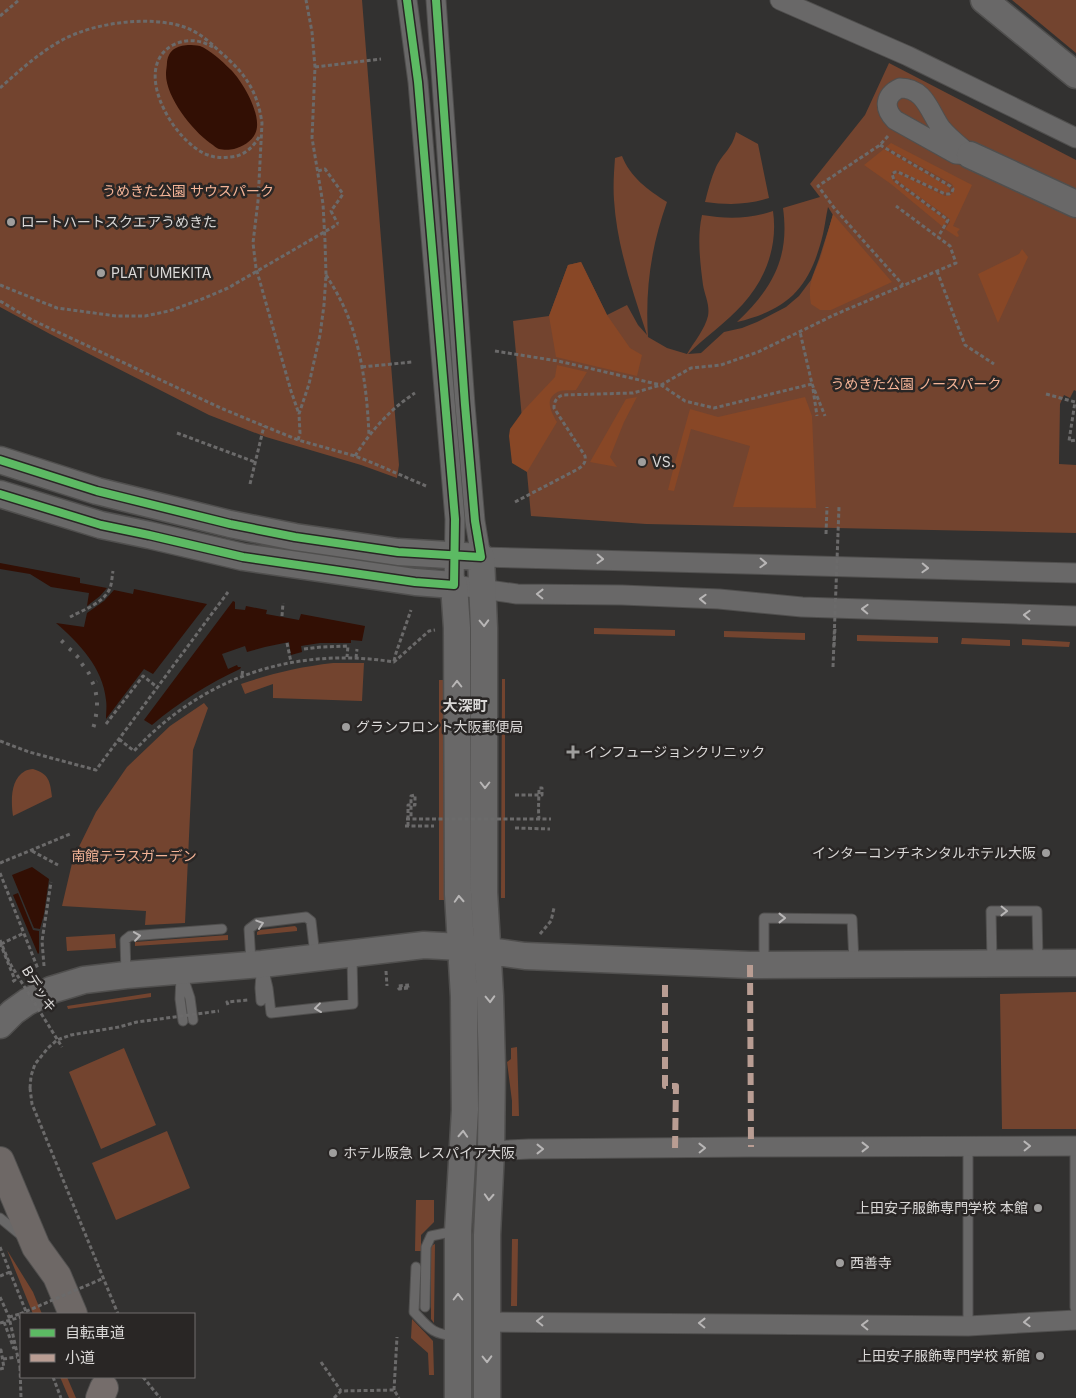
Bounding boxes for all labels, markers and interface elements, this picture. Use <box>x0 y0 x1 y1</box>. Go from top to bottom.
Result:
park label: うめきた公園 サウスパーク <box>102 182 274 199</box>
place label: ロートハートスクエアうめきた <box>21 213 217 230</box>
marker: ロートハートスクエアうめきた <box>5 216 17 228</box>
place label: PLAT UMEKITA <box>111 264 212 281</box>
marker: PLAT UMEKITA <box>95 267 107 279</box>
park label: うめきた公園 ノースパーク <box>830 375 1002 392</box>
place label: VS. <box>652 453 675 470</box>
marker: VS. <box>636 456 648 468</box>
one-way arrow <box>596 554 604 564</box>
one-way arrow <box>759 558 767 569</box>
one-way arrow <box>921 563 929 574</box>
one-way arrow <box>536 589 544 599</box>
one-way arrow <box>699 593 707 604</box>
one-way arrow <box>861 604 869 615</box>
one-way arrow <box>1023 609 1031 620</box>
one-way arrow <box>478 619 489 627</box>
one-way arrow <box>452 679 462 687</box>
district label: 大深町 <box>442 696 488 715</box>
place label: グランフロント大阪郵便局 <box>356 718 524 735</box>
marker: グランフロント大阪郵便局 <box>340 721 352 733</box>
place label: インフュージョンクリニック <box>584 743 765 760</box>
marker: インフュージョンクリニック <box>566 745 580 759</box>
one-way arrow <box>480 782 490 790</box>
place label: インターコンチネンタルホテル大阪 <box>812 844 1036 861</box>
park label: 南館テラスガーデン <box>71 847 197 864</box>
marker: インターコンチネンタルホテル大阪 <box>1040 847 1052 859</box>
one-way arrow <box>453 894 464 902</box>
one-way arrow <box>1001 906 1009 916</box>
one-way arrow <box>779 913 787 923</box>
one-way arrow <box>255 920 264 930</box>
one-way arrow <box>133 931 141 942</box>
street label: Bデッキ <box>19 963 60 1015</box>
one-way arrow <box>485 995 496 1003</box>
one-way arrow <box>314 1002 322 1013</box>
one-way arrow <box>458 1130 469 1138</box>
one-way arrow <box>1024 1141 1031 1151</box>
one-way arrow <box>861 1142 869 1152</box>
one-way arrow <box>698 1143 706 1153</box>
place label: ホテル阪急 レスパイア大阪 <box>343 1144 515 1161</box>
one-way arrow <box>536 1144 544 1154</box>
marker: ホテル阪急 レスパイア大阪 <box>327 1147 339 1159</box>
one-way arrow <box>483 1193 494 1201</box>
place label: 上田安子服飾専門学校 本館 <box>856 1199 1028 1216</box>
marker: 上田安子服飾専門学校 本館 <box>1032 1202 1044 1214</box>
place label: 西善寺 <box>850 1254 892 1271</box>
marker: 西善寺 <box>834 1257 846 1269</box>
one-way arrow <box>453 1293 463 1300</box>
legend <box>20 1313 195 1378</box>
one-way arrow <box>536 1316 544 1326</box>
one-way arrow <box>1023 1317 1031 1328</box>
one-way arrow <box>698 1318 706 1328</box>
one-way arrow <box>861 1319 869 1330</box>
text: 自転車道 <box>65 1323 125 1342</box>
place label: 上田安子服飾専門学校 新館 <box>858 1347 1030 1364</box>
text: 小道 <box>65 1348 95 1367</box>
marker: 上田安子服飾専門学校 新館 <box>1034 1350 1046 1362</box>
one-way arrow <box>482 1356 492 1363</box>

